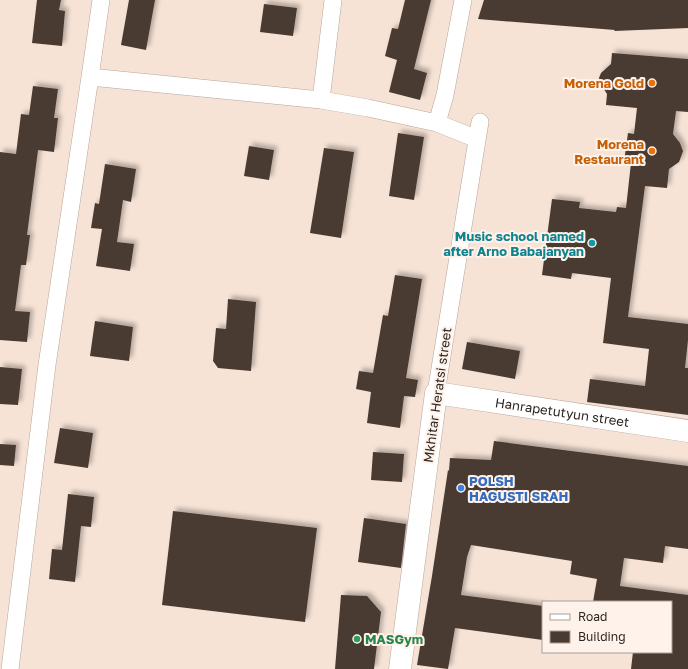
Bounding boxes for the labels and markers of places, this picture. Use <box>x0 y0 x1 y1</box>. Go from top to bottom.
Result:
place label: Morena Gold <box>564 75 644 91</box>
marker: Morena Gold <box>647 78 657 88</box>
place label: Morena Restaurant <box>574 136 644 167</box>
marker: Morena Restaurant <box>647 146 657 156</box>
place label: Music school named after Arno Babajanyan <box>443 228 584 259</box>
marker: Music school named after Arno Babajanyan <box>587 238 597 248</box>
place label: POLSH HAGUSTI SRAH <box>469 473 568 504</box>
marker: POLSH HAGUSTI SRAH <box>456 483 466 493</box>
place label: MASGym <box>365 631 423 647</box>
marker: MASGym <box>352 634 362 644</box>

